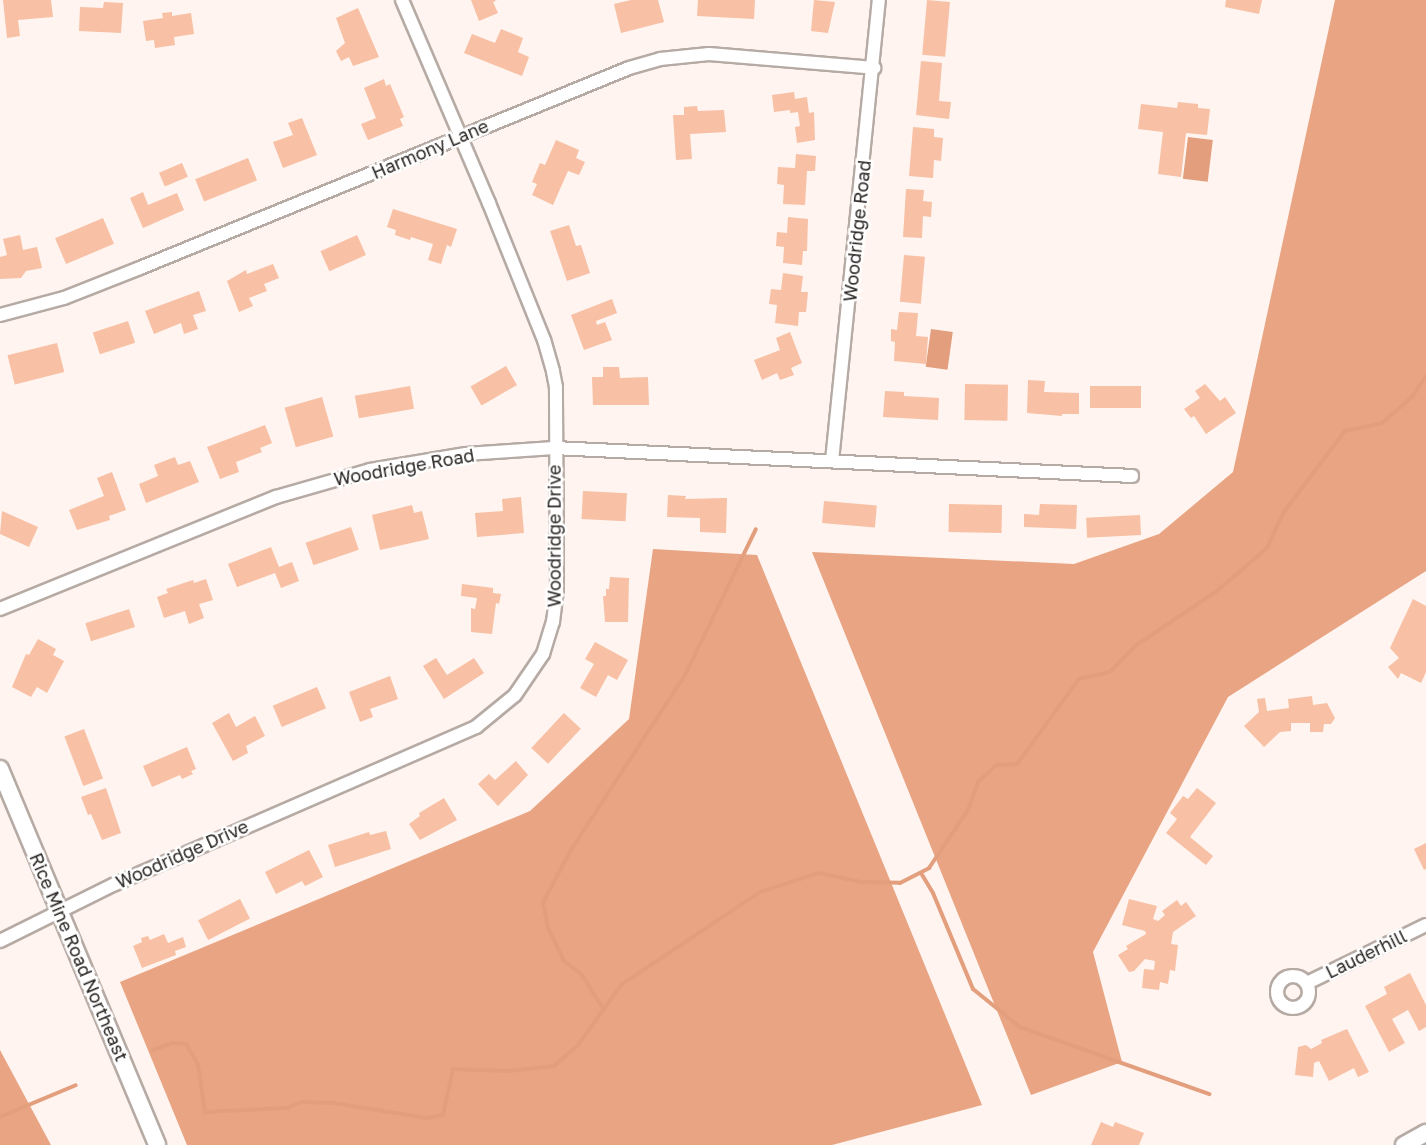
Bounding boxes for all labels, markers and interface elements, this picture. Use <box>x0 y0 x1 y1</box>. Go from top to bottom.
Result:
street label: Harmony Lane <box>368 115 492 183</box>
street label: Woodridge Road <box>839 159 875 303</box>
street label: Woodridge Road <box>332 444 476 490</box>
street label: Woodridge Drive <box>543 465 565 607</box>
street label: Woodridge Drive <box>112 815 252 893</box>
street label: Rice Mine Road Northeast <box>25 850 133 1064</box>
street label: Lauderhill <box>1322 925 1410 983</box>

